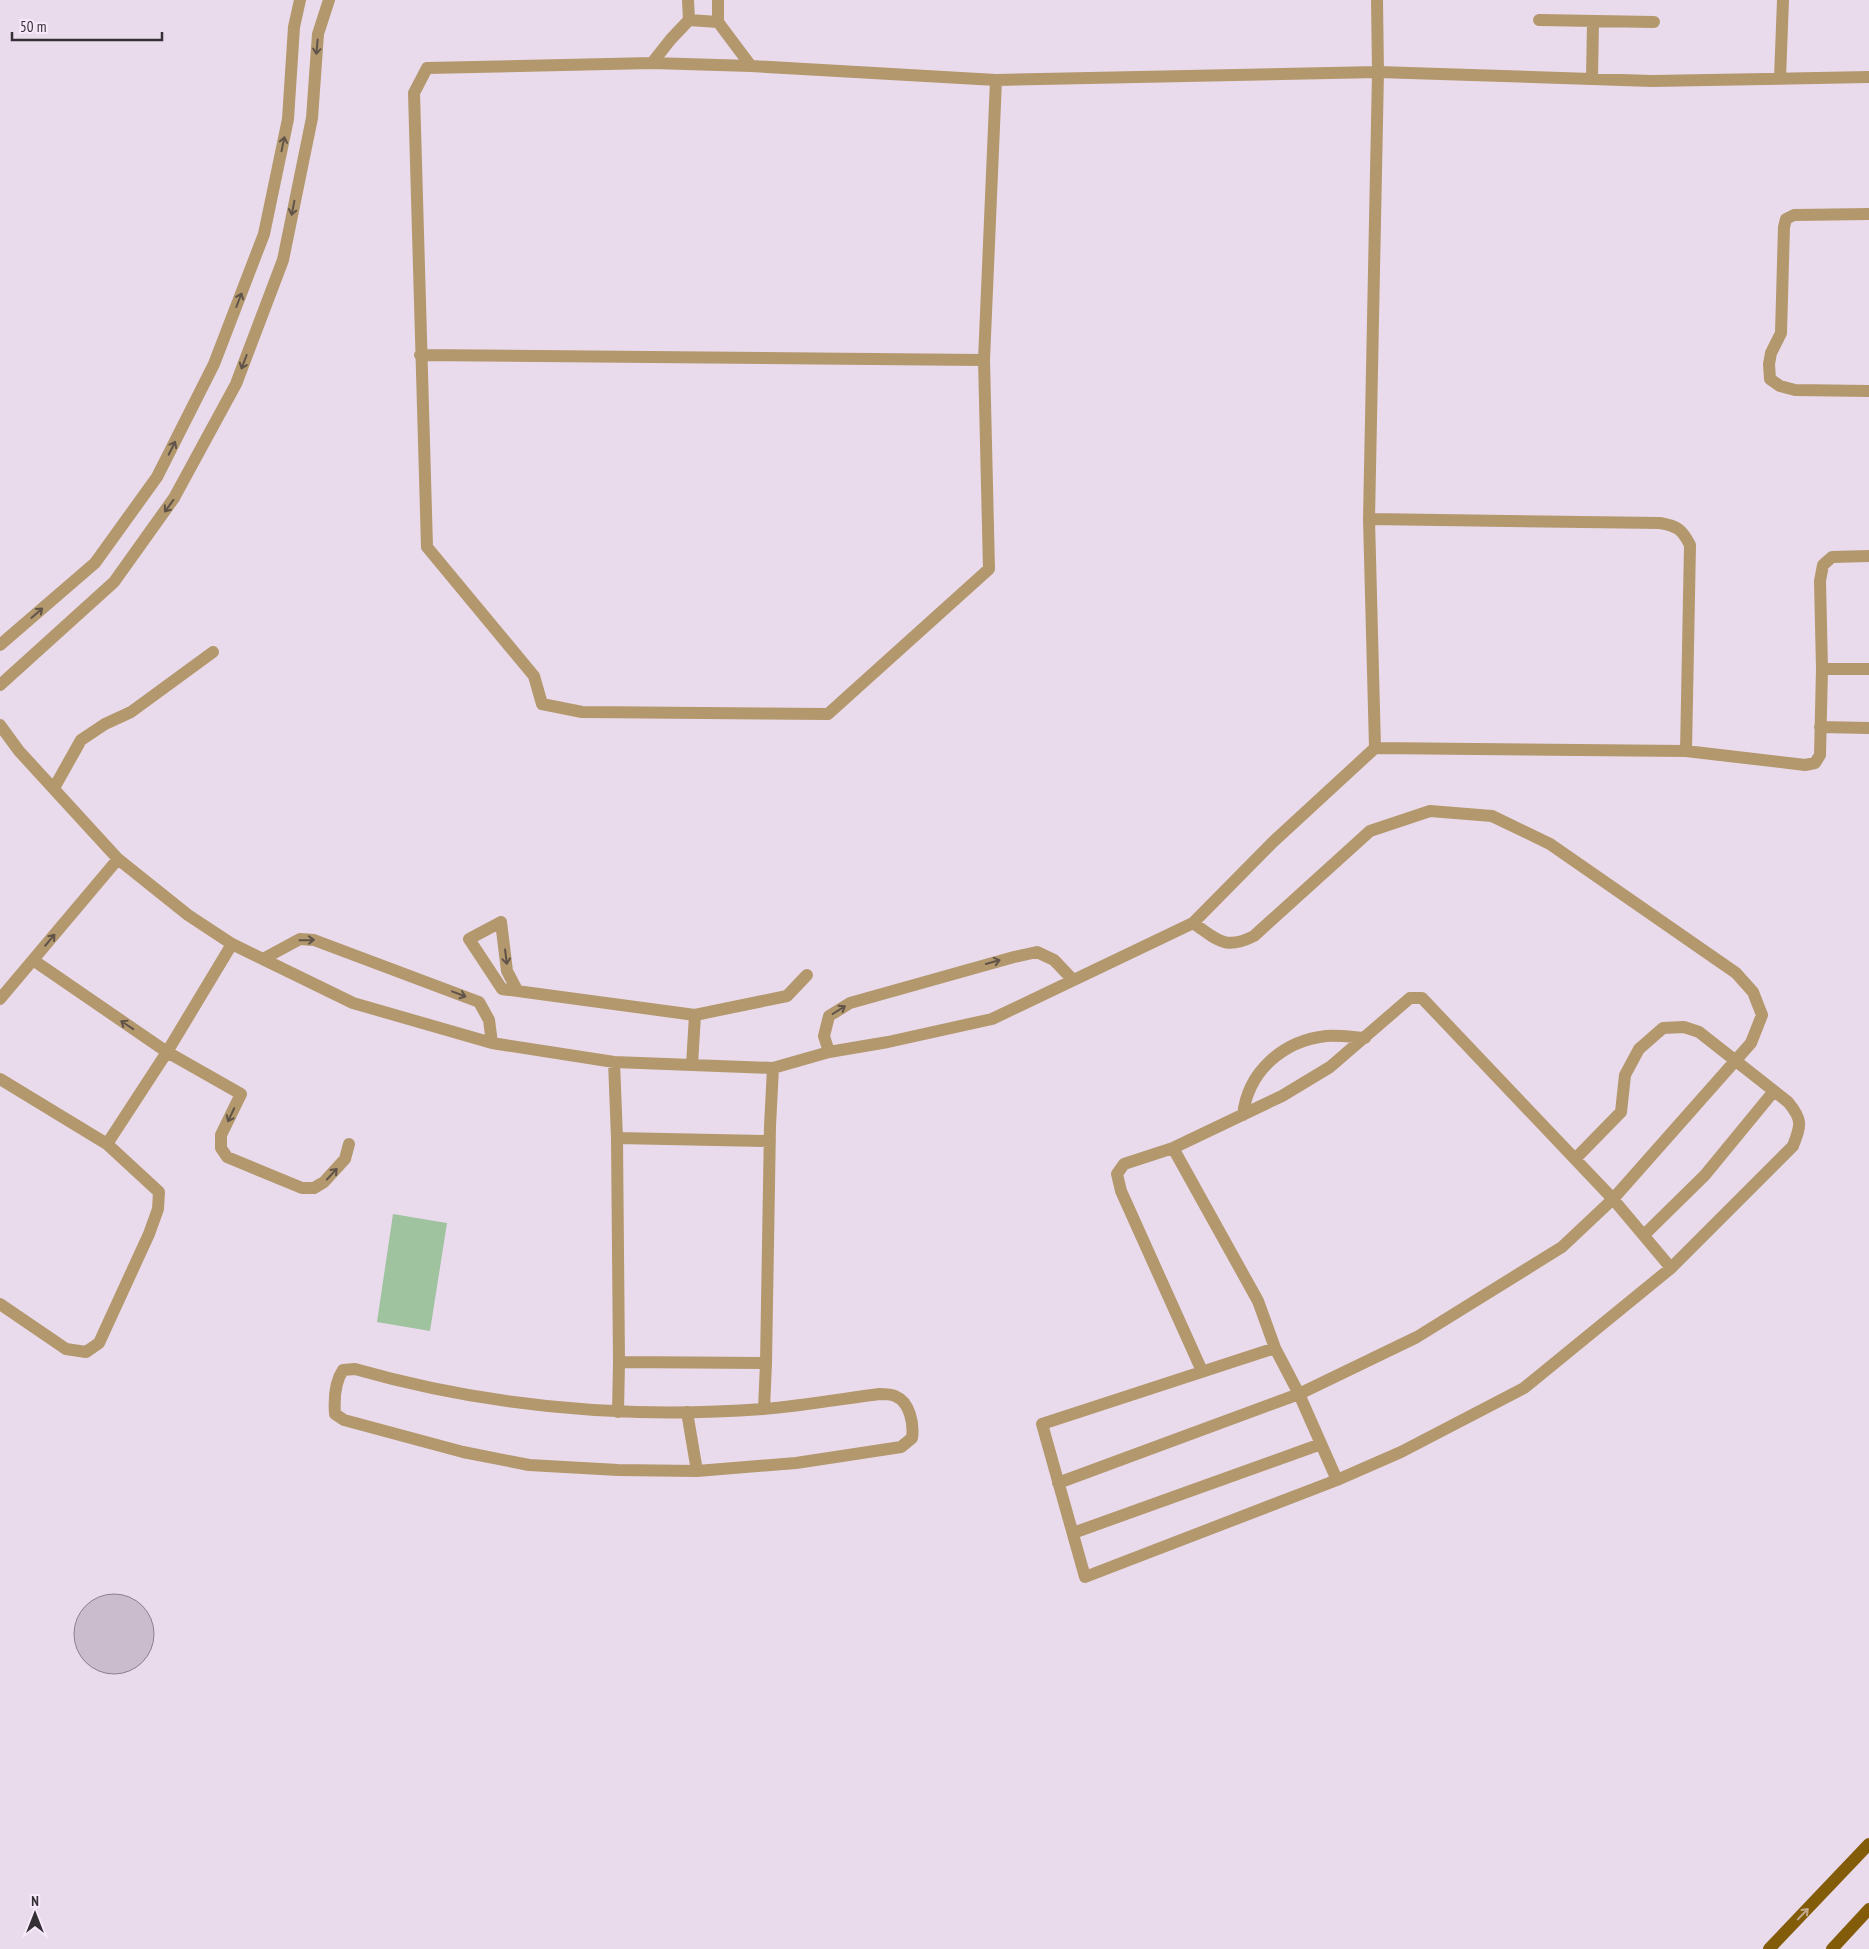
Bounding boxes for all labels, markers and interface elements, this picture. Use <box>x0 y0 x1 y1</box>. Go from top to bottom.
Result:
scale bar <box>12 10 162 42</box>
text: 50 m <box>20 17 46 36</box>
one-way arrow <box>313 39 322 55</box>
one-way arrow <box>279 137 288 153</box>
one-way arrow <box>288 199 298 215</box>
one-way arrow <box>235 293 244 308</box>
one-way arrow <box>239 354 248 369</box>
one-way arrow <box>168 441 177 456</box>
one-way arrow <box>164 498 174 512</box>
one-way arrow <box>30 607 43 618</box>
one-way arrow <box>44 934 55 947</box>
one-way arrow <box>298 935 314 945</box>
one-way arrow <box>501 949 511 965</box>
one-way arrow <box>985 957 1001 967</box>
one-way arrow <box>451 990 466 999</box>
one-way arrow <box>831 1005 845 1015</box>
one-way arrow <box>120 1020 134 1030</box>
one-way arrow <box>226 1107 236 1122</box>
one-way arrow <box>326 1167 338 1180</box>
north arrow <box>10 1889 60 1939</box>
text: N <box>31 1892 39 1910</box>
one-way arrow <box>1797 1907 1809 1920</box>

